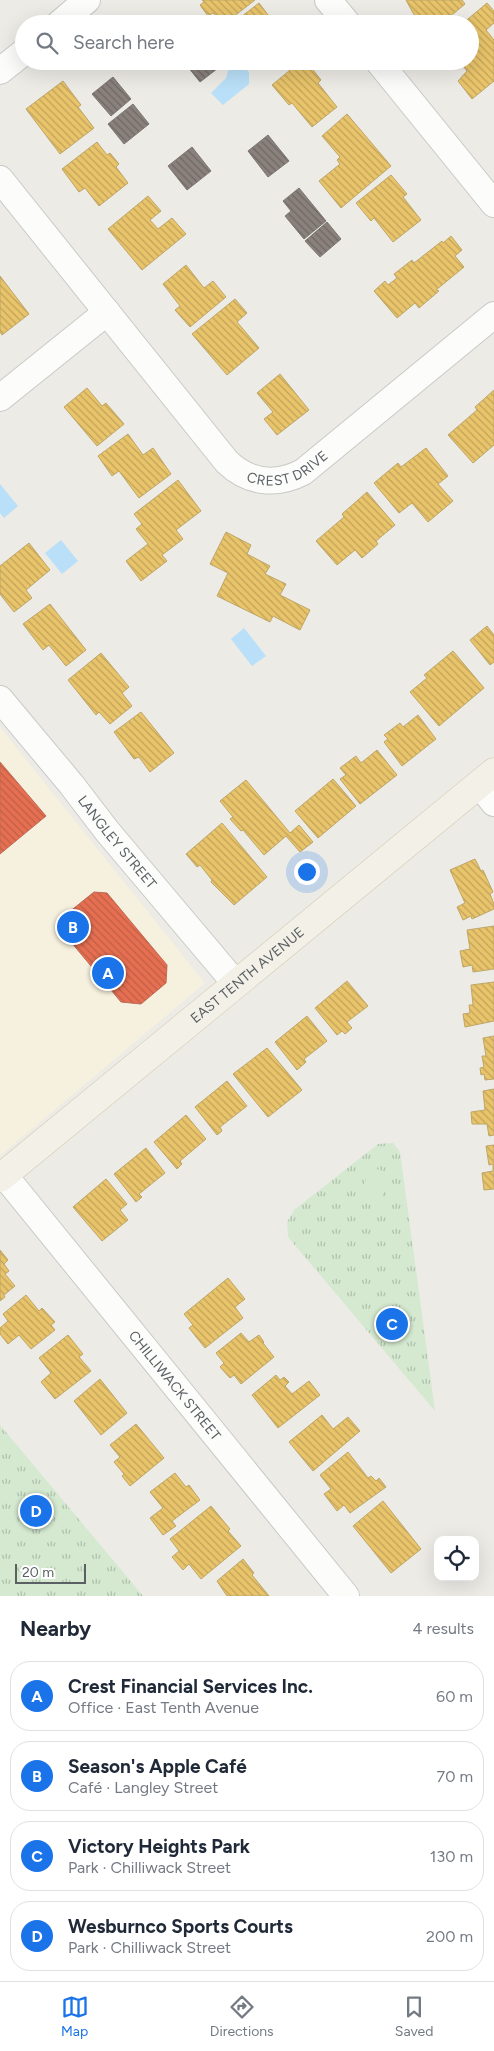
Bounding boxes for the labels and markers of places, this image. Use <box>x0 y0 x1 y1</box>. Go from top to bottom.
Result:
pin: B <box>57 908 89 946</box>
pin: A <box>92 954 124 992</box>
pin: C <box>376 1305 408 1343</box>
pin: D <box>20 1492 52 1530</box>

